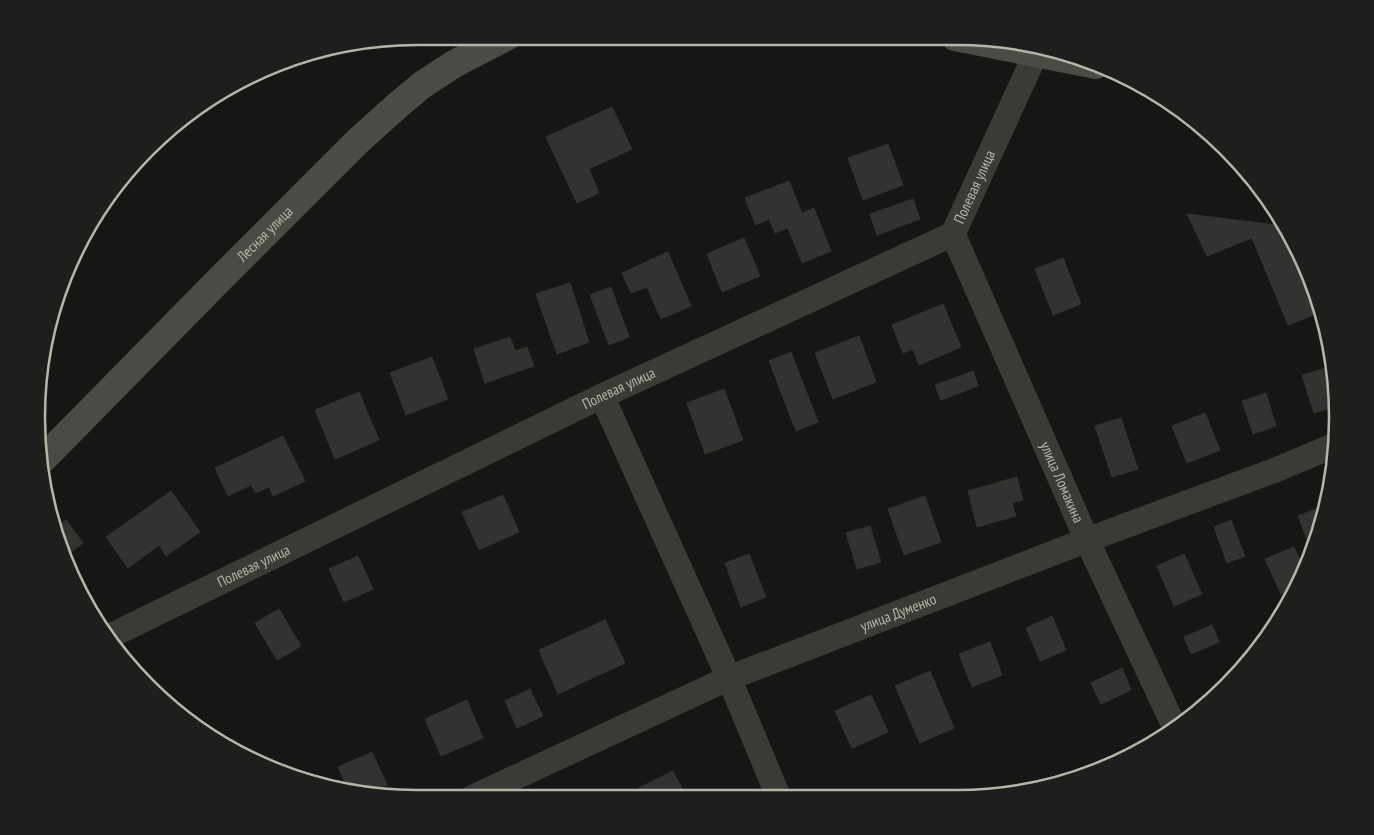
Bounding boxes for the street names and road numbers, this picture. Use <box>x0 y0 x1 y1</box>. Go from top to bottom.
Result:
street label: Полевая улица <box>949 147 999 226</box>
street label: Лесная улица <box>232 202 296 266</box>
street label: Полевая улица <box>579 363 658 413</box>
street label: улица Ломакина <box>1036 438 1088 526</box>
street label: Полевая улица <box>214 540 293 591</box>
street label: улица Думенко <box>857 589 939 636</box>

